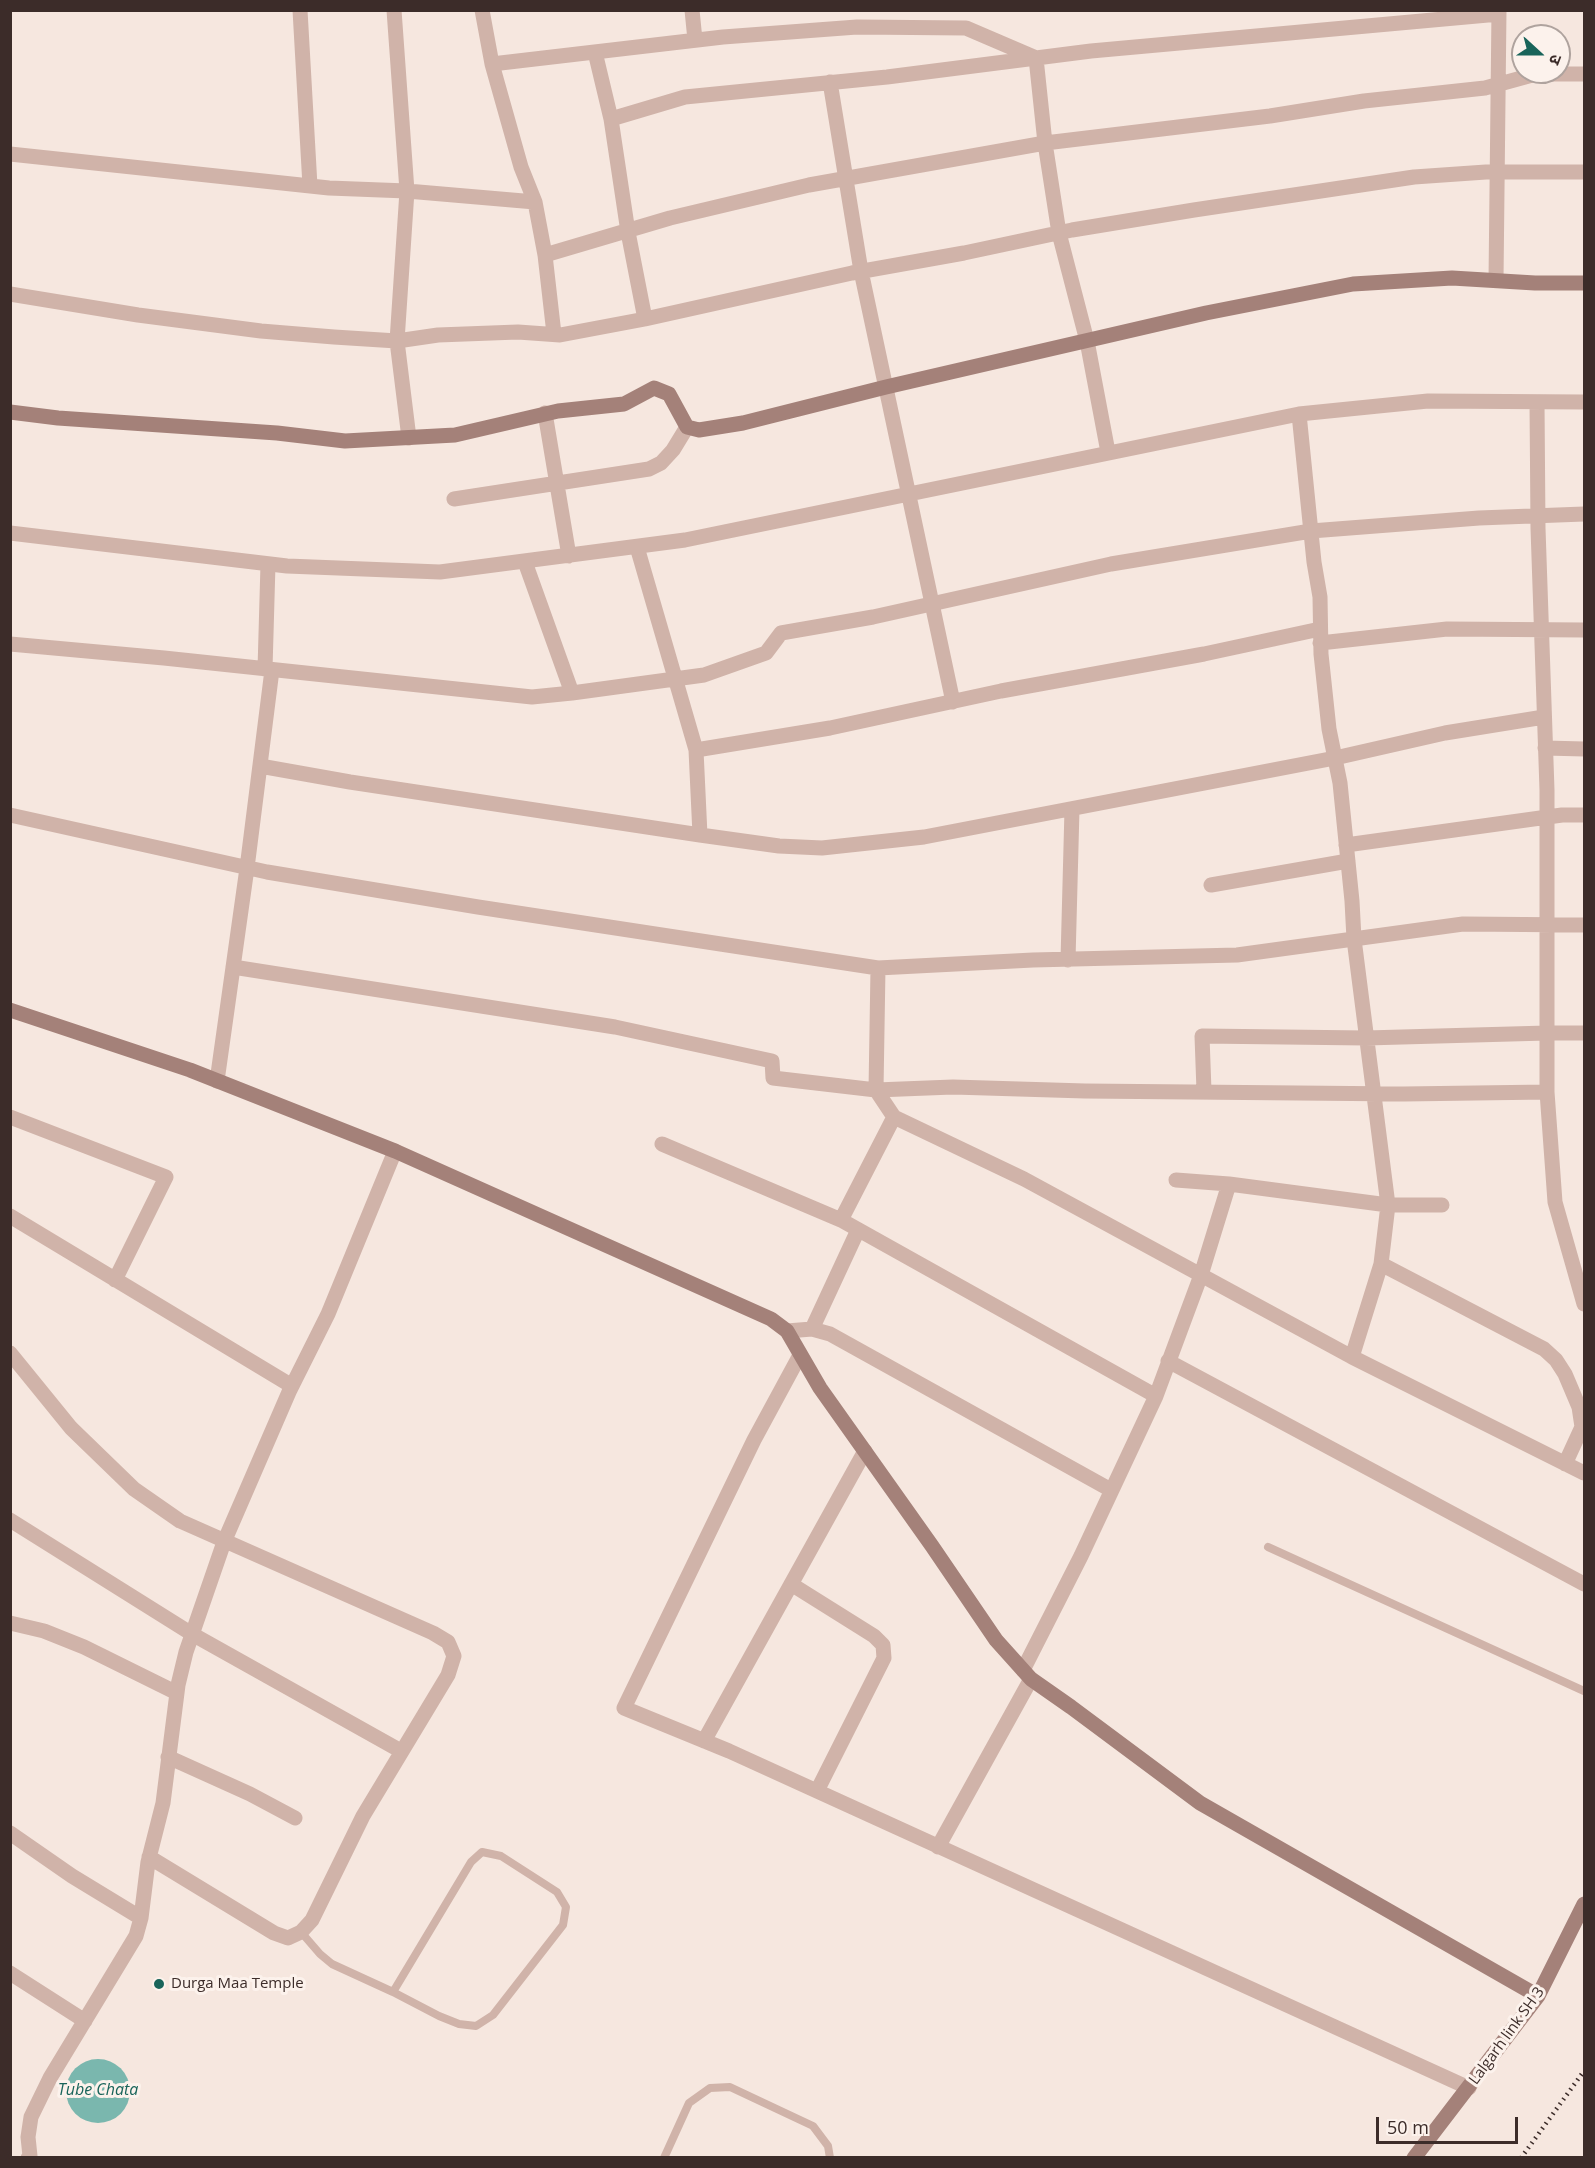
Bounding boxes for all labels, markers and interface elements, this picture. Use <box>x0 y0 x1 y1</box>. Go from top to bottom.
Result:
north arrow <box>1511 24 1571 84</box>
text: उ <box>1544 51 1568 68</box>
place label: Durga Maa Temple <box>171 1975 304 1993</box>
marker: Durga Maa Temple <box>152 1977 166 1991</box>
street label: Lalgarh link SH 3 <box>1466 1984 1548 2088</box>
water label: Tube Chata <box>58 2080 138 2100</box>
scale bar <box>1379 2105 1522 2143</box>
text: 50 m <box>1387 2115 1429 2139</box>

